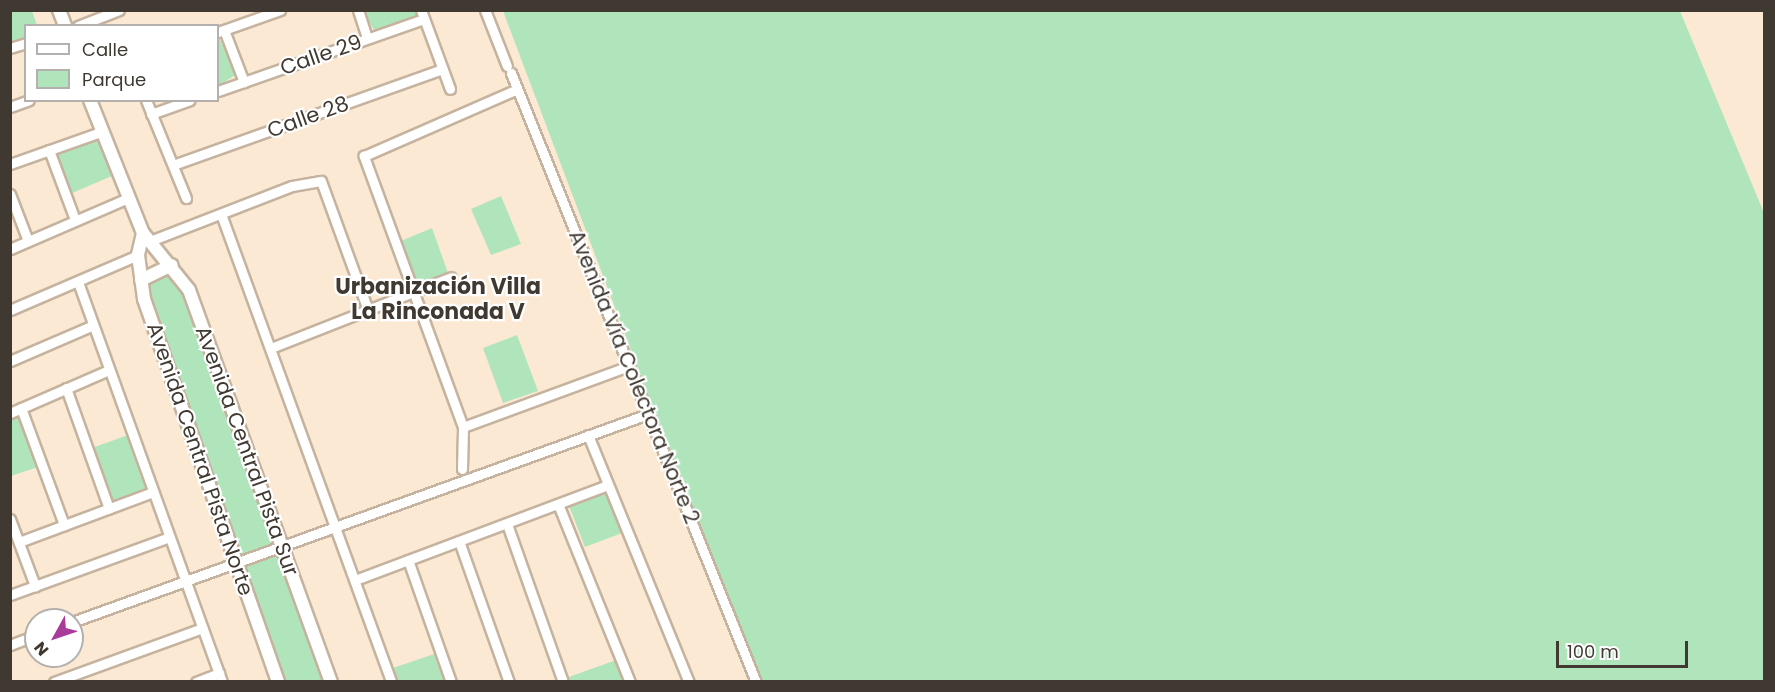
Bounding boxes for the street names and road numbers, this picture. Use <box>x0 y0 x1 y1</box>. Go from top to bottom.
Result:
street label: Calle 29 <box>277 29 365 81</box>
street label: Calle 28 <box>264 91 352 143</box>
street label: Avenida Vía Colectora Norte 2 <box>563 227 705 527</box>
street label: Avenida Central Pista Norte <box>141 319 259 599</box>
street label: Avenida Central Pista Sur <box>190 323 304 579</box>

